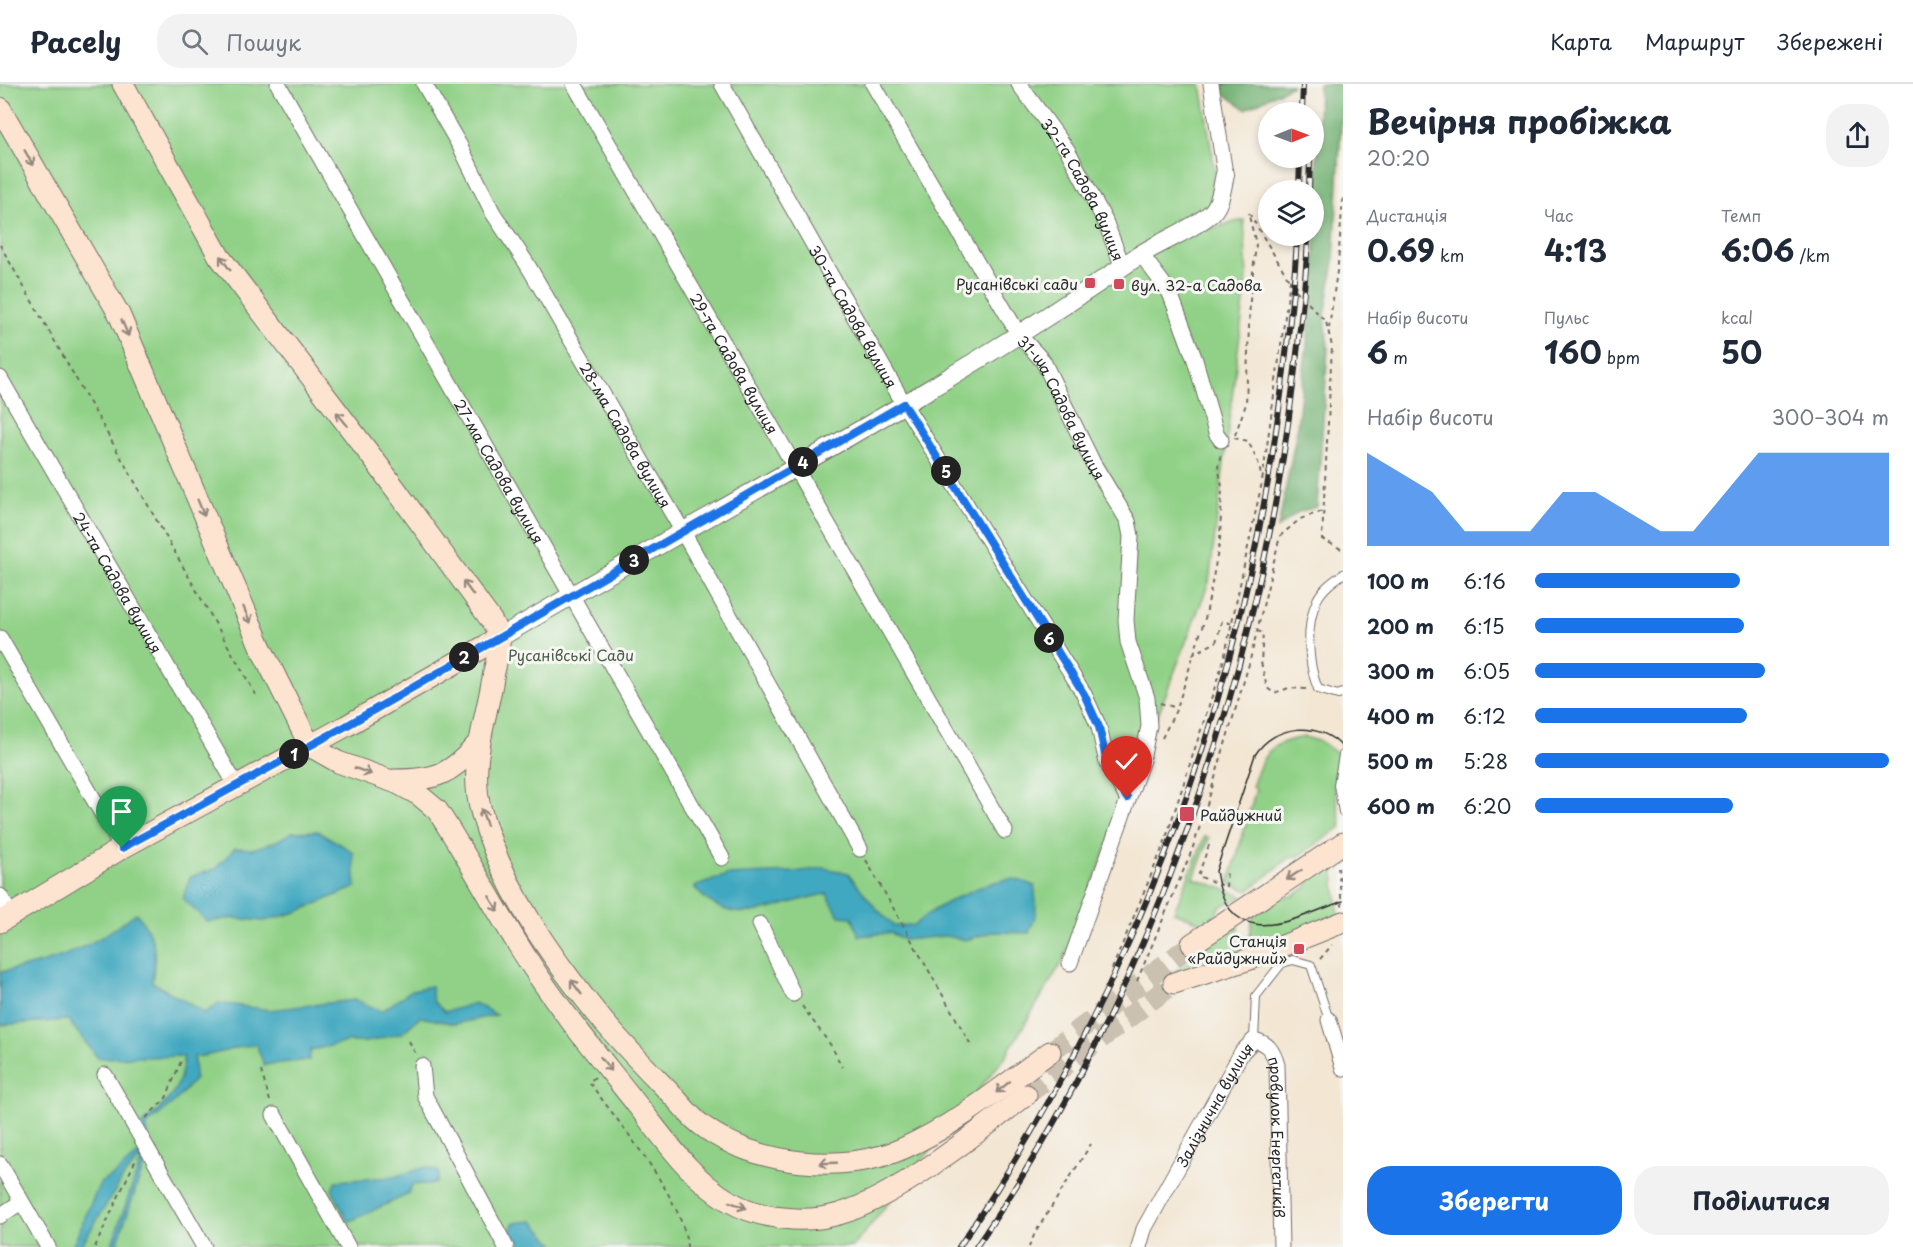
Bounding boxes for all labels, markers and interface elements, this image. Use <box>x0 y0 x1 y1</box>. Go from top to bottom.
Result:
search box <box>157 14 577 68</box>
text: Pacely <box>30 20 121 63</box>
icon: search <box>178 25 211 58</box>
text: Пошук <box>226 25 301 58</box>
text: Карта <box>1550 25 1612 57</box>
text: Маршрут <box>1645 25 1744 57</box>
text: Збережені <box>1777 25 1883 57</box>
text: Вечірня пробіжка <box>1367 95 1672 145</box>
north arrow <box>1258 102 1324 168</box>
map controls <box>1258 102 1324 246</box>
button: share <box>1826 104 1889 167</box>
street label: 32-га Садова вулиця <box>1036 113 1131 264</box>
text: 20:20 <box>1367 143 1430 173</box>
one-way arrow <box>24 149 36 166</box>
button: layers <box>1258 180 1324 246</box>
text: Дистанція <box>1367 203 1448 227</box>
text: Час <box>1544 203 1573 227</box>
text: Темп <box>1721 203 1761 227</box>
text: 0.69 <box>1367 227 1435 272</box>
text: 4:13 <box>1544 227 1607 272</box>
text: 6:06 <box>1721 227 1794 272</box>
street label: 30-та Садова вулиця <box>804 240 904 392</box>
text: km <box>1435 243 1464 267</box>
text: /km <box>1794 243 1830 267</box>
one-way arrow <box>218 256 231 272</box>
place label: Русанівські сади <box>956 272 1078 295</box>
place label: вул. 32-а Садова <box>1131 273 1263 296</box>
marker: Русанівські сади <box>1083 276 1097 290</box>
marker: вул. 32-а Садова <box>1112 277 1126 291</box>
street label: 29-та Садова вулиця <box>685 288 785 438</box>
text: Набір висоти <box>1367 305 1468 329</box>
text: Пульс <box>1544 305 1589 329</box>
text: kcal <box>1721 305 1753 329</box>
one-way arrow <box>120 318 131 337</box>
street label: 31-ша Садова вулиця <box>1013 329 1112 484</box>
text: 6 <box>1367 329 1388 374</box>
text: 160 <box>1544 329 1602 374</box>
text: 50 <box>1721 329 1762 374</box>
text: m <box>1388 345 1408 369</box>
text: bpm <box>1602 345 1640 369</box>
street label: 28-ма Садова вулиця <box>575 357 678 512</box>
street label: 27-ма Садова вулиця <box>449 394 551 548</box>
text: Набір висоти <box>1367 402 1494 432</box>
text: 300–304 m <box>1772 402 1889 432</box>
one-way arrow <box>335 411 348 427</box>
pin: 4 <box>788 447 818 477</box>
text: 4 <box>798 450 808 474</box>
pin: 5 <box>931 456 961 486</box>
text: 5 <box>941 459 951 483</box>
one-way arrow <box>196 498 207 516</box>
street label: 24-та Садова вулиця <box>68 507 169 657</box>
pin: 3 <box>619 545 649 575</box>
text: 3 <box>629 548 639 572</box>
text: 100 m <box>1367 566 1429 596</box>
text: 6:16 <box>1463 566 1506 596</box>
one-way arrow <box>462 581 474 597</box>
one-way arrow <box>242 606 253 624</box>
text: 200 m <box>1367 611 1434 641</box>
text: 6:15 <box>1463 611 1505 641</box>
pin: 6 <box>1034 623 1064 653</box>
text: 6 <box>1043 626 1055 650</box>
pin: 2 <box>449 642 479 672</box>
park label: Русанівські Сади <box>508 643 634 666</box>
text: 2 <box>458 645 470 669</box>
text: 300 m <box>1367 656 1435 686</box>
text: 6:05 <box>1463 656 1510 686</box>
text: 400 m <box>1367 701 1435 731</box>
text: 6:12 <box>1463 701 1506 731</box>
pin <box>1101 736 1152 798</box>
pin: 1 <box>279 739 309 769</box>
text: 1 <box>290 742 298 766</box>
icon: check <box>1110 745 1143 778</box>
text: 500 m <box>1367 746 1434 776</box>
text: 5:28 <box>1463 746 1508 776</box>
one-way arrow <box>353 766 372 777</box>
pin <box>96 786 147 848</box>
text: 600 m <box>1367 791 1435 821</box>
text: 6:20 <box>1463 791 1511 821</box>
icon: arrive <box>105 795 138 828</box>
place label: Райдужний <box>1200 803 1282 826</box>
marker: Райдужний <box>1178 805 1196 823</box>
one-way arrow <box>477 808 488 827</box>
one-way arrow <box>1285 868 1302 881</box>
one-way arrow <box>488 896 501 913</box>
place label: Станція «Райдужний» <box>1187 929 1287 969</box>
marker: Станція «Райдужний» <box>1292 942 1306 956</box>
one-way arrow <box>570 980 583 996</box>
street label: Залізнична вулиця <box>1169 1036 1258 1171</box>
street label: провулок Енергетиків <box>1263 1053 1292 1218</box>
one-way arrow <box>599 1056 612 1072</box>
one-way arrow <box>995 1080 1011 1093</box>
one-way arrow <box>819 1157 838 1168</box>
button: Зберегти <box>1367 1166 1622 1235</box>
button: Поділитися <box>1634 1166 1889 1235</box>
one-way arrow <box>728 1200 747 1211</box>

